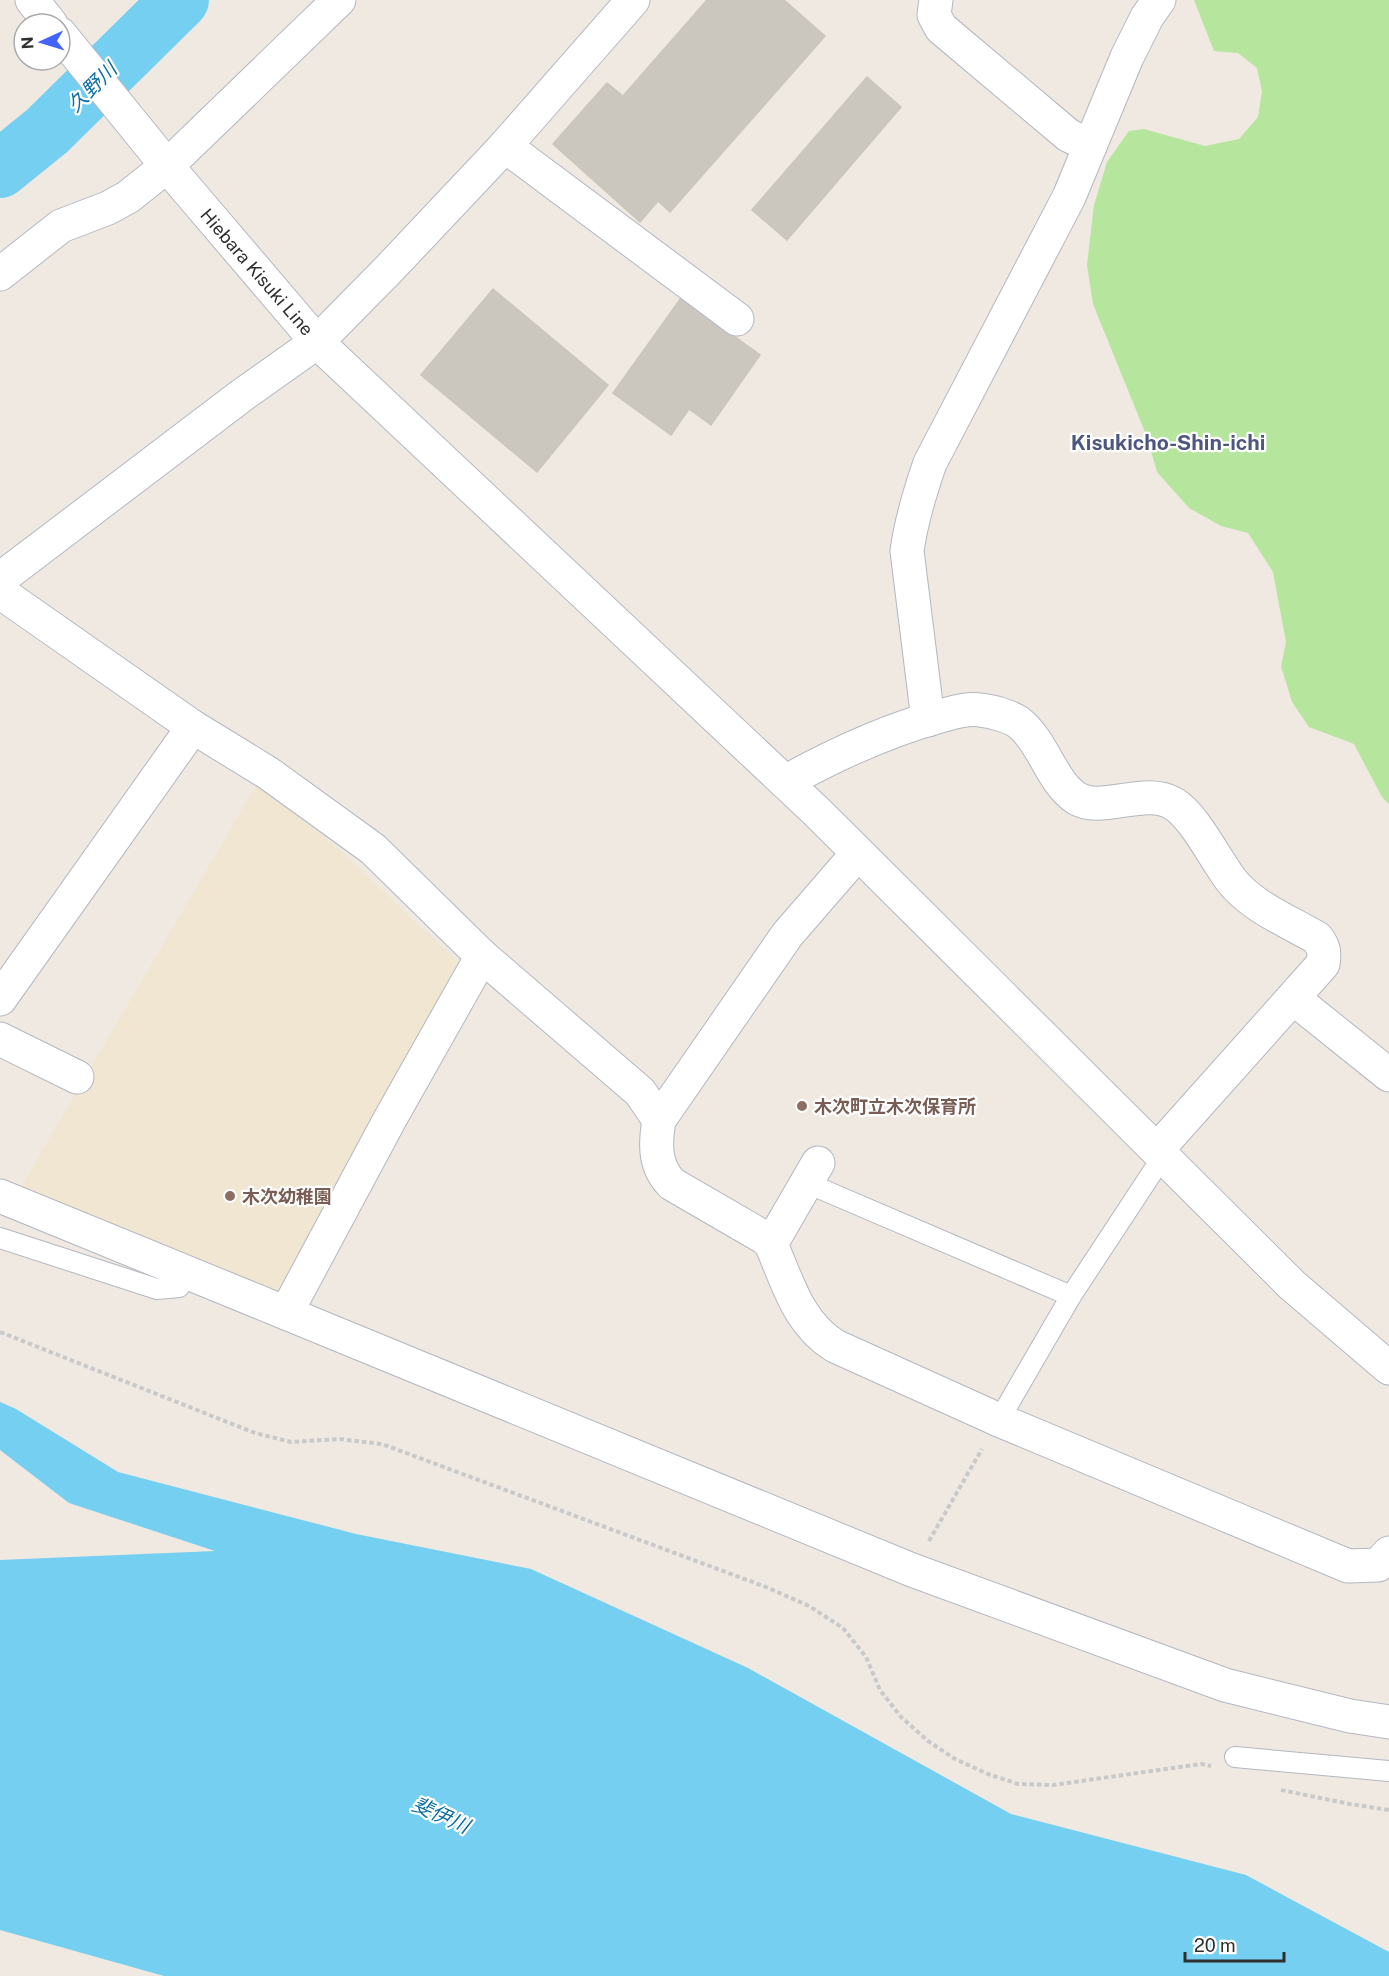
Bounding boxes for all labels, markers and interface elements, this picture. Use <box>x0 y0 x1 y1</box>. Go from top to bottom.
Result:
north arrow <box>12 12 72 72</box>
text: N <box>18 36 37 50</box>
water label: 久野川 <box>62 56 123 117</box>
street label: Hiebara Kisuki Line <box>196 204 318 340</box>
district label: Kisukicho-Shin-ichi <box>1071 430 1265 455</box>
place label: 木次町立木次保育所 <box>814 1096 976 1117</box>
marker: 木次町立木次保育所 <box>795 1099 809 1113</box>
place label: 木次幼稚園 <box>242 1186 332 1207</box>
marker: 木次幼稚園 <box>223 1189 237 1203</box>
water label: 斐伊川 <box>409 1792 475 1839</box>
scale bar <box>1185 1925 1284 1963</box>
text: 20 m <box>1194 1935 1236 1956</box>

